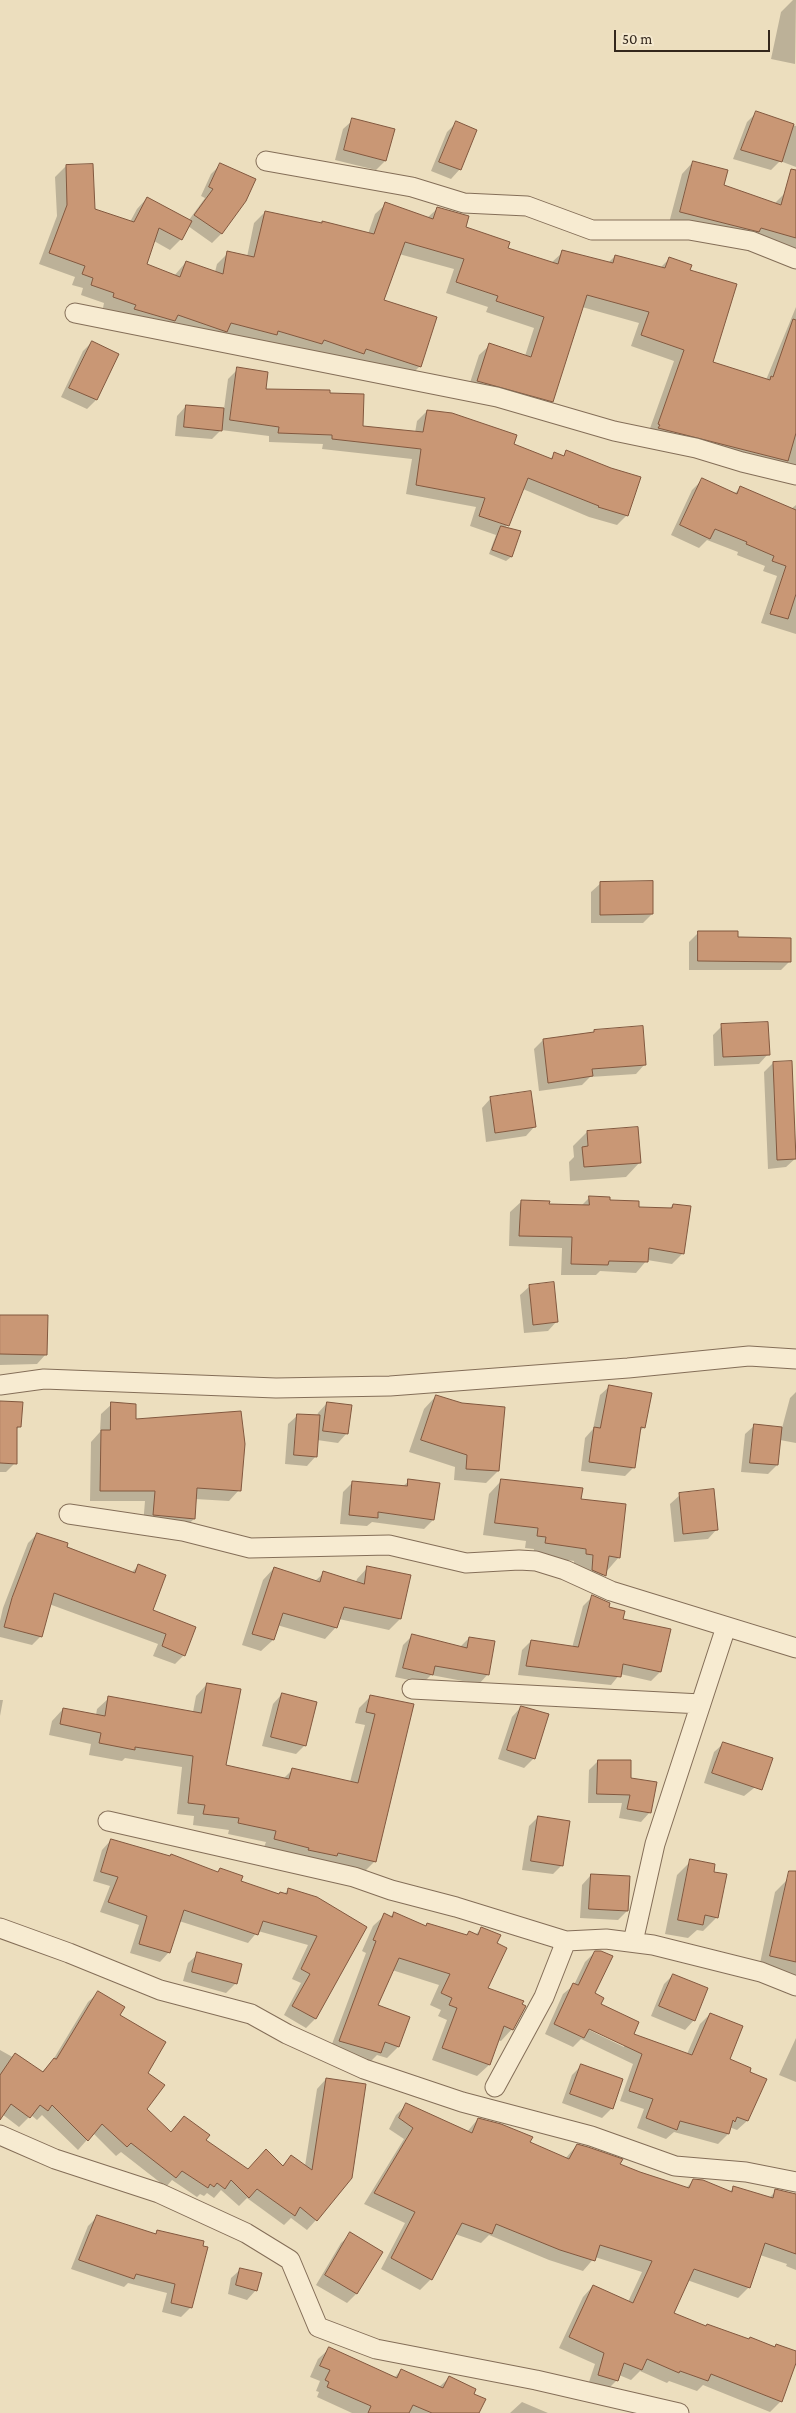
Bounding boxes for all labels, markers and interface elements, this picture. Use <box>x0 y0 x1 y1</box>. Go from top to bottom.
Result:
scale bar <box>616 20 772 52</box>
text: 50 m <box>622 31 652 47</box>

